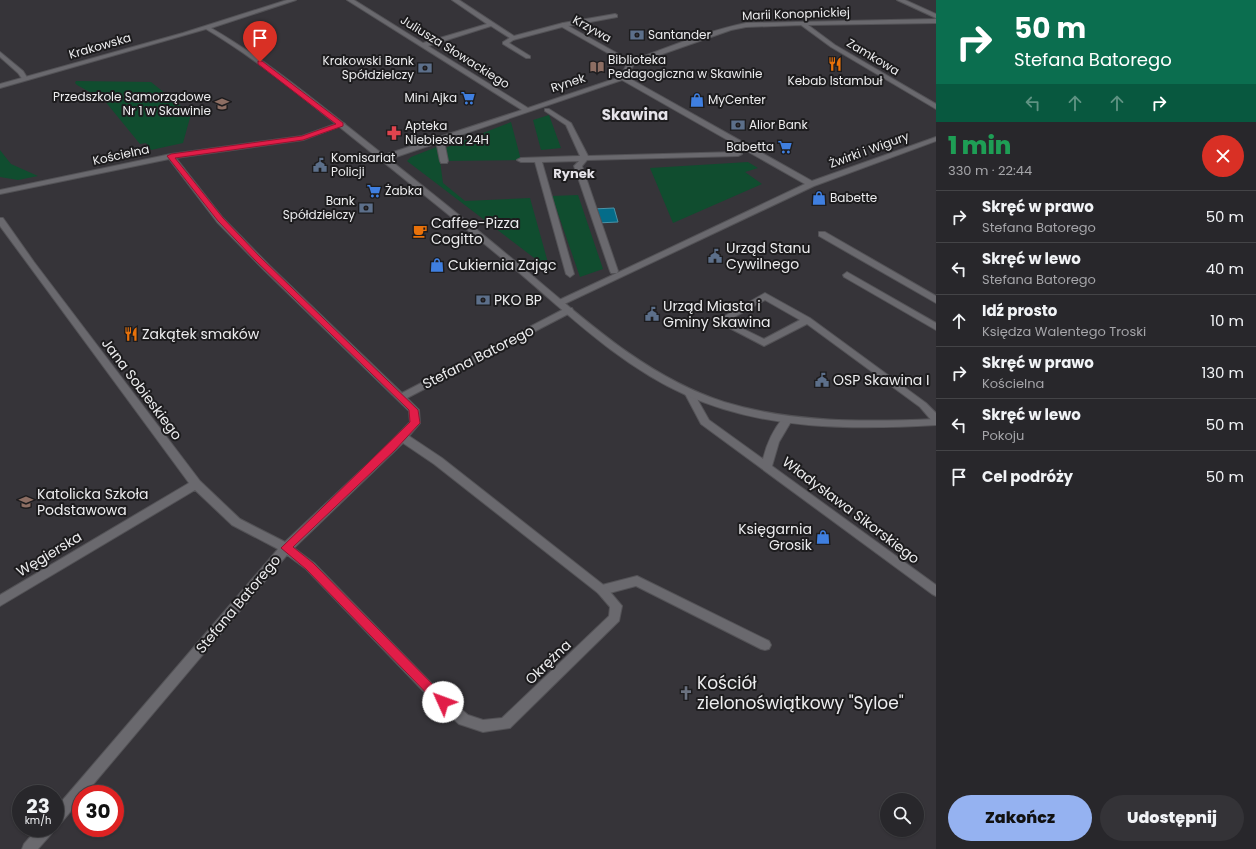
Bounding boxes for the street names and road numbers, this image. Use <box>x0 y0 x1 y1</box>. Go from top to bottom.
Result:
street label: Marii Konopnickiej <box>742 3 850 24</box>
street label: Juliusza Słowackiego <box>397 11 513 92</box>
street label: Krzywa <box>570 11 615 46</box>
street label: Krakowska <box>67 29 133 63</box>
street label: Zamkowa <box>844 34 903 79</box>
street label: Rynek <box>548 69 588 96</box>
street label: Żwirki i Wigury <box>826 127 911 172</box>
street label: Kościelna <box>91 140 151 169</box>
street label: Stefana Batorego <box>419 320 537 394</box>
street label: Jana Sobieskiego <box>97 334 187 444</box>
street label: Władysława Sikorskiego <box>778 452 924 568</box>
street label: Węgierska <box>13 527 85 581</box>
street label: Stefana Batorego <box>191 551 285 657</box>
street label: Okrężna <box>521 635 575 689</box>

